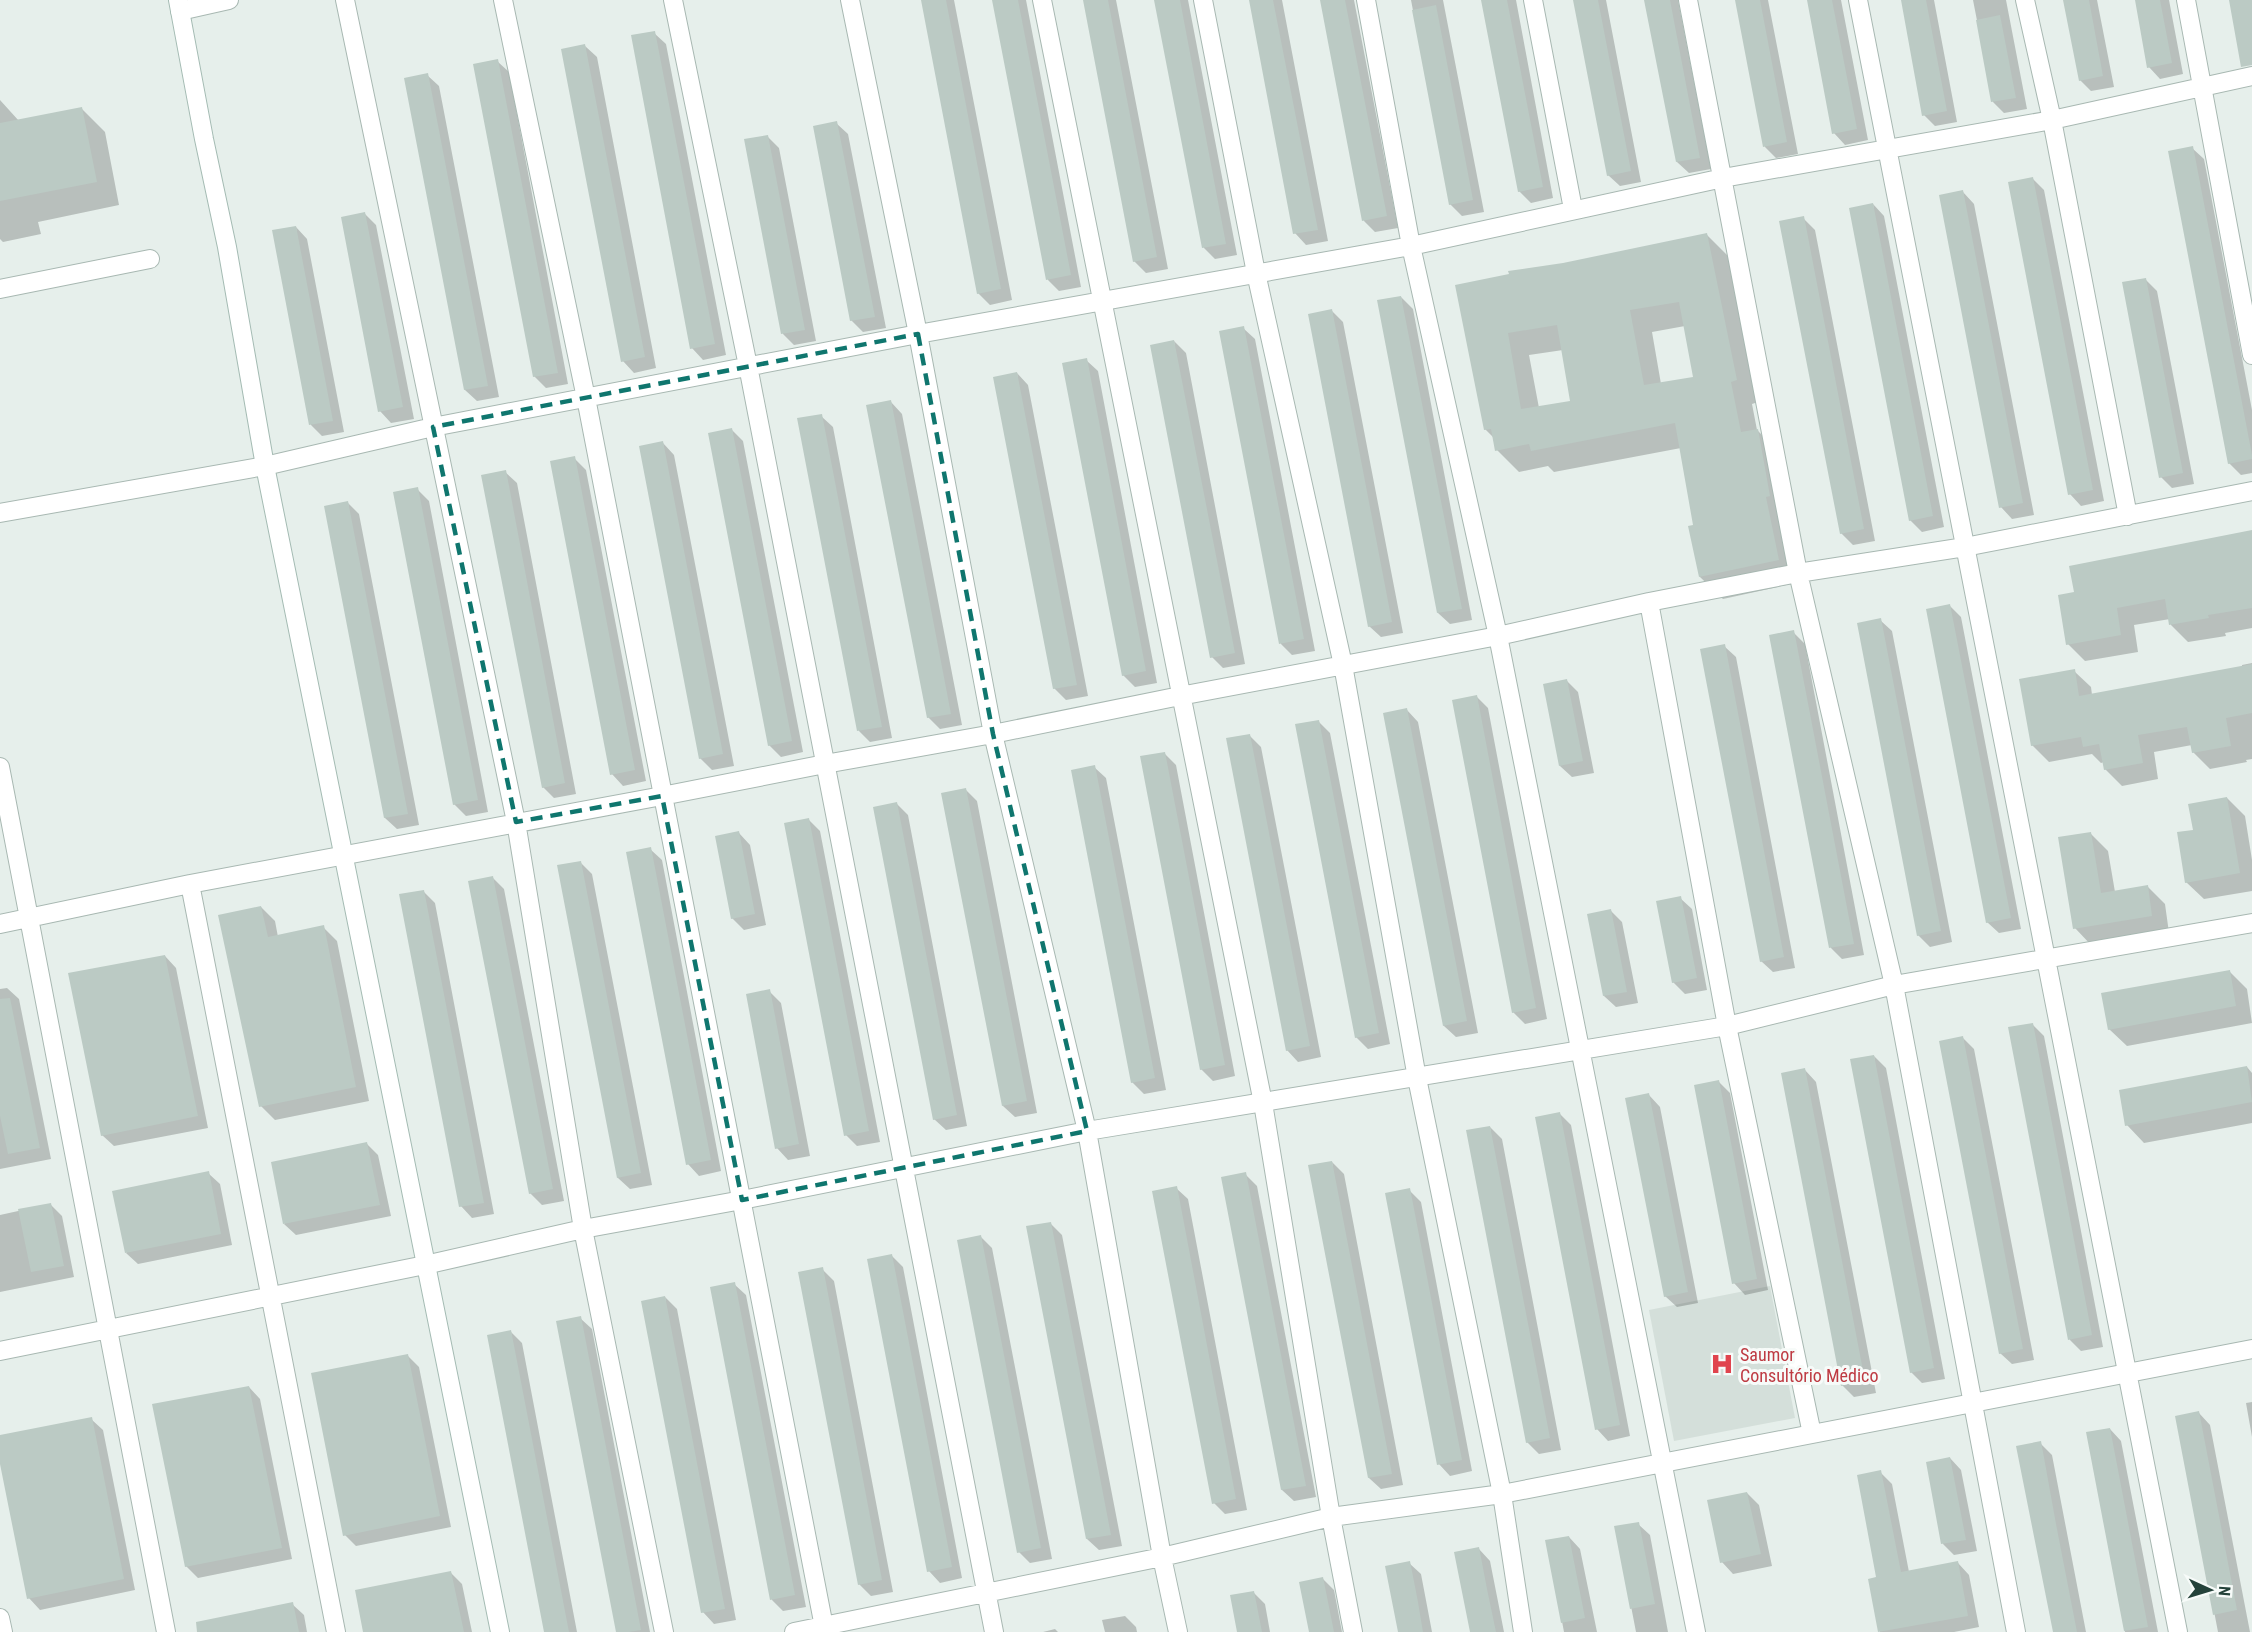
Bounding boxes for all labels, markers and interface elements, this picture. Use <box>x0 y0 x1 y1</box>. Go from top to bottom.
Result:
place label: Saumor Consultório Médico <box>1740 1344 1878 1386</box>
hospital icon: Saumor Consultório Médico <box>1709 1351 1735 1377</box>
north arrow <box>2180 1560 2240 1620</box>
text: N <box>2215 1585 2234 1597</box>

